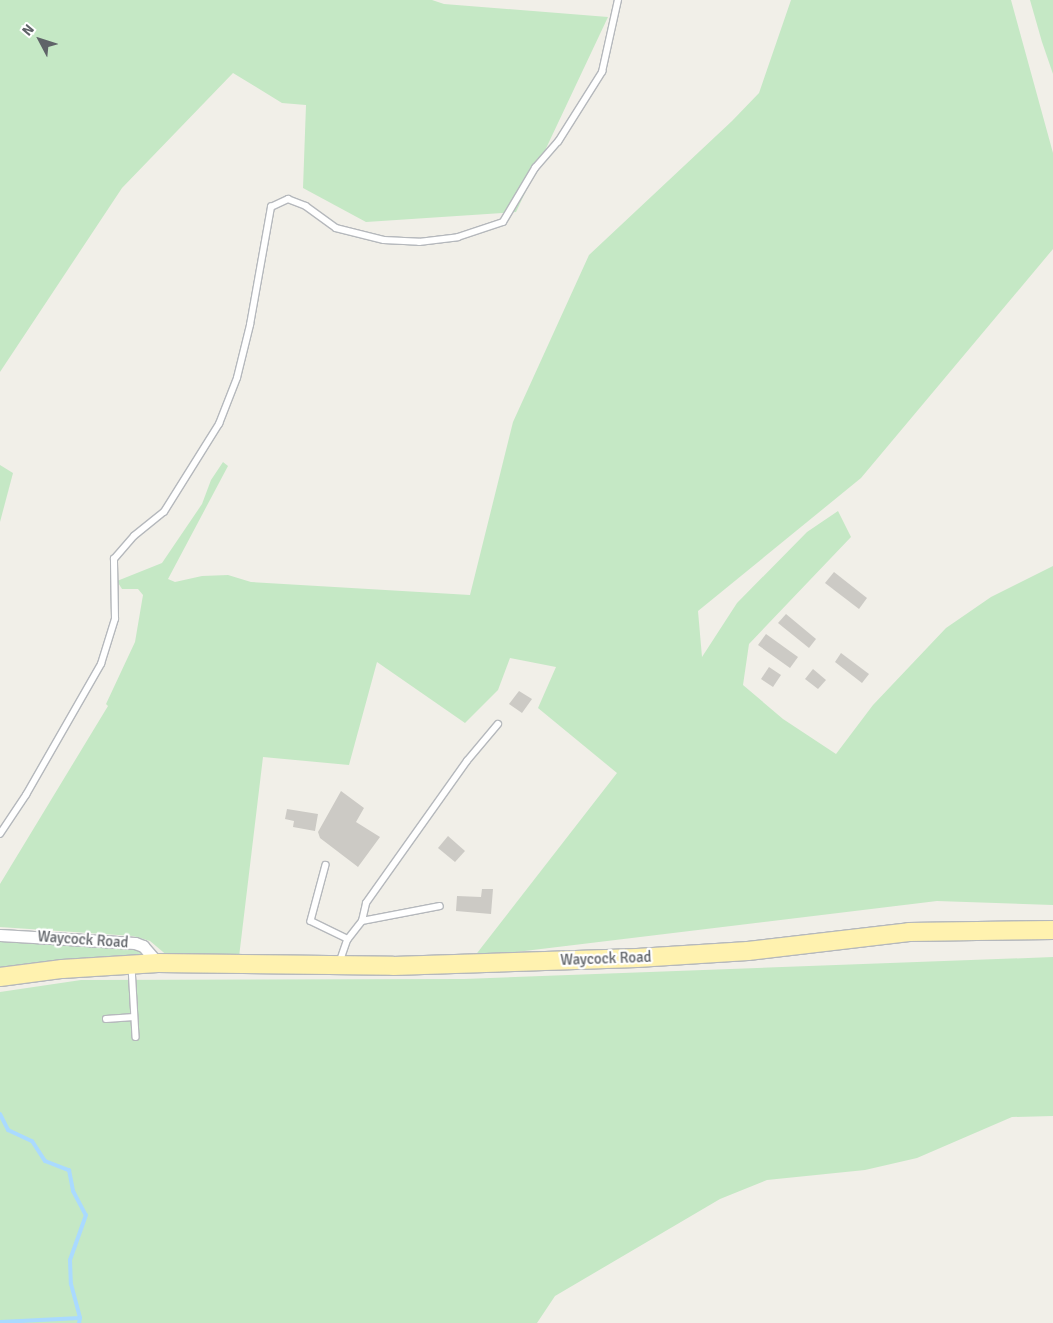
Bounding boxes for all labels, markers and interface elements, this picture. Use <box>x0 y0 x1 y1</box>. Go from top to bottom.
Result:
north arrow <box>15 15 65 65</box>
text: N <box>18 21 38 39</box>
street label: Waycock Road <box>37 928 129 952</box>
street label: Waycock Road <box>560 948 652 970</box>

